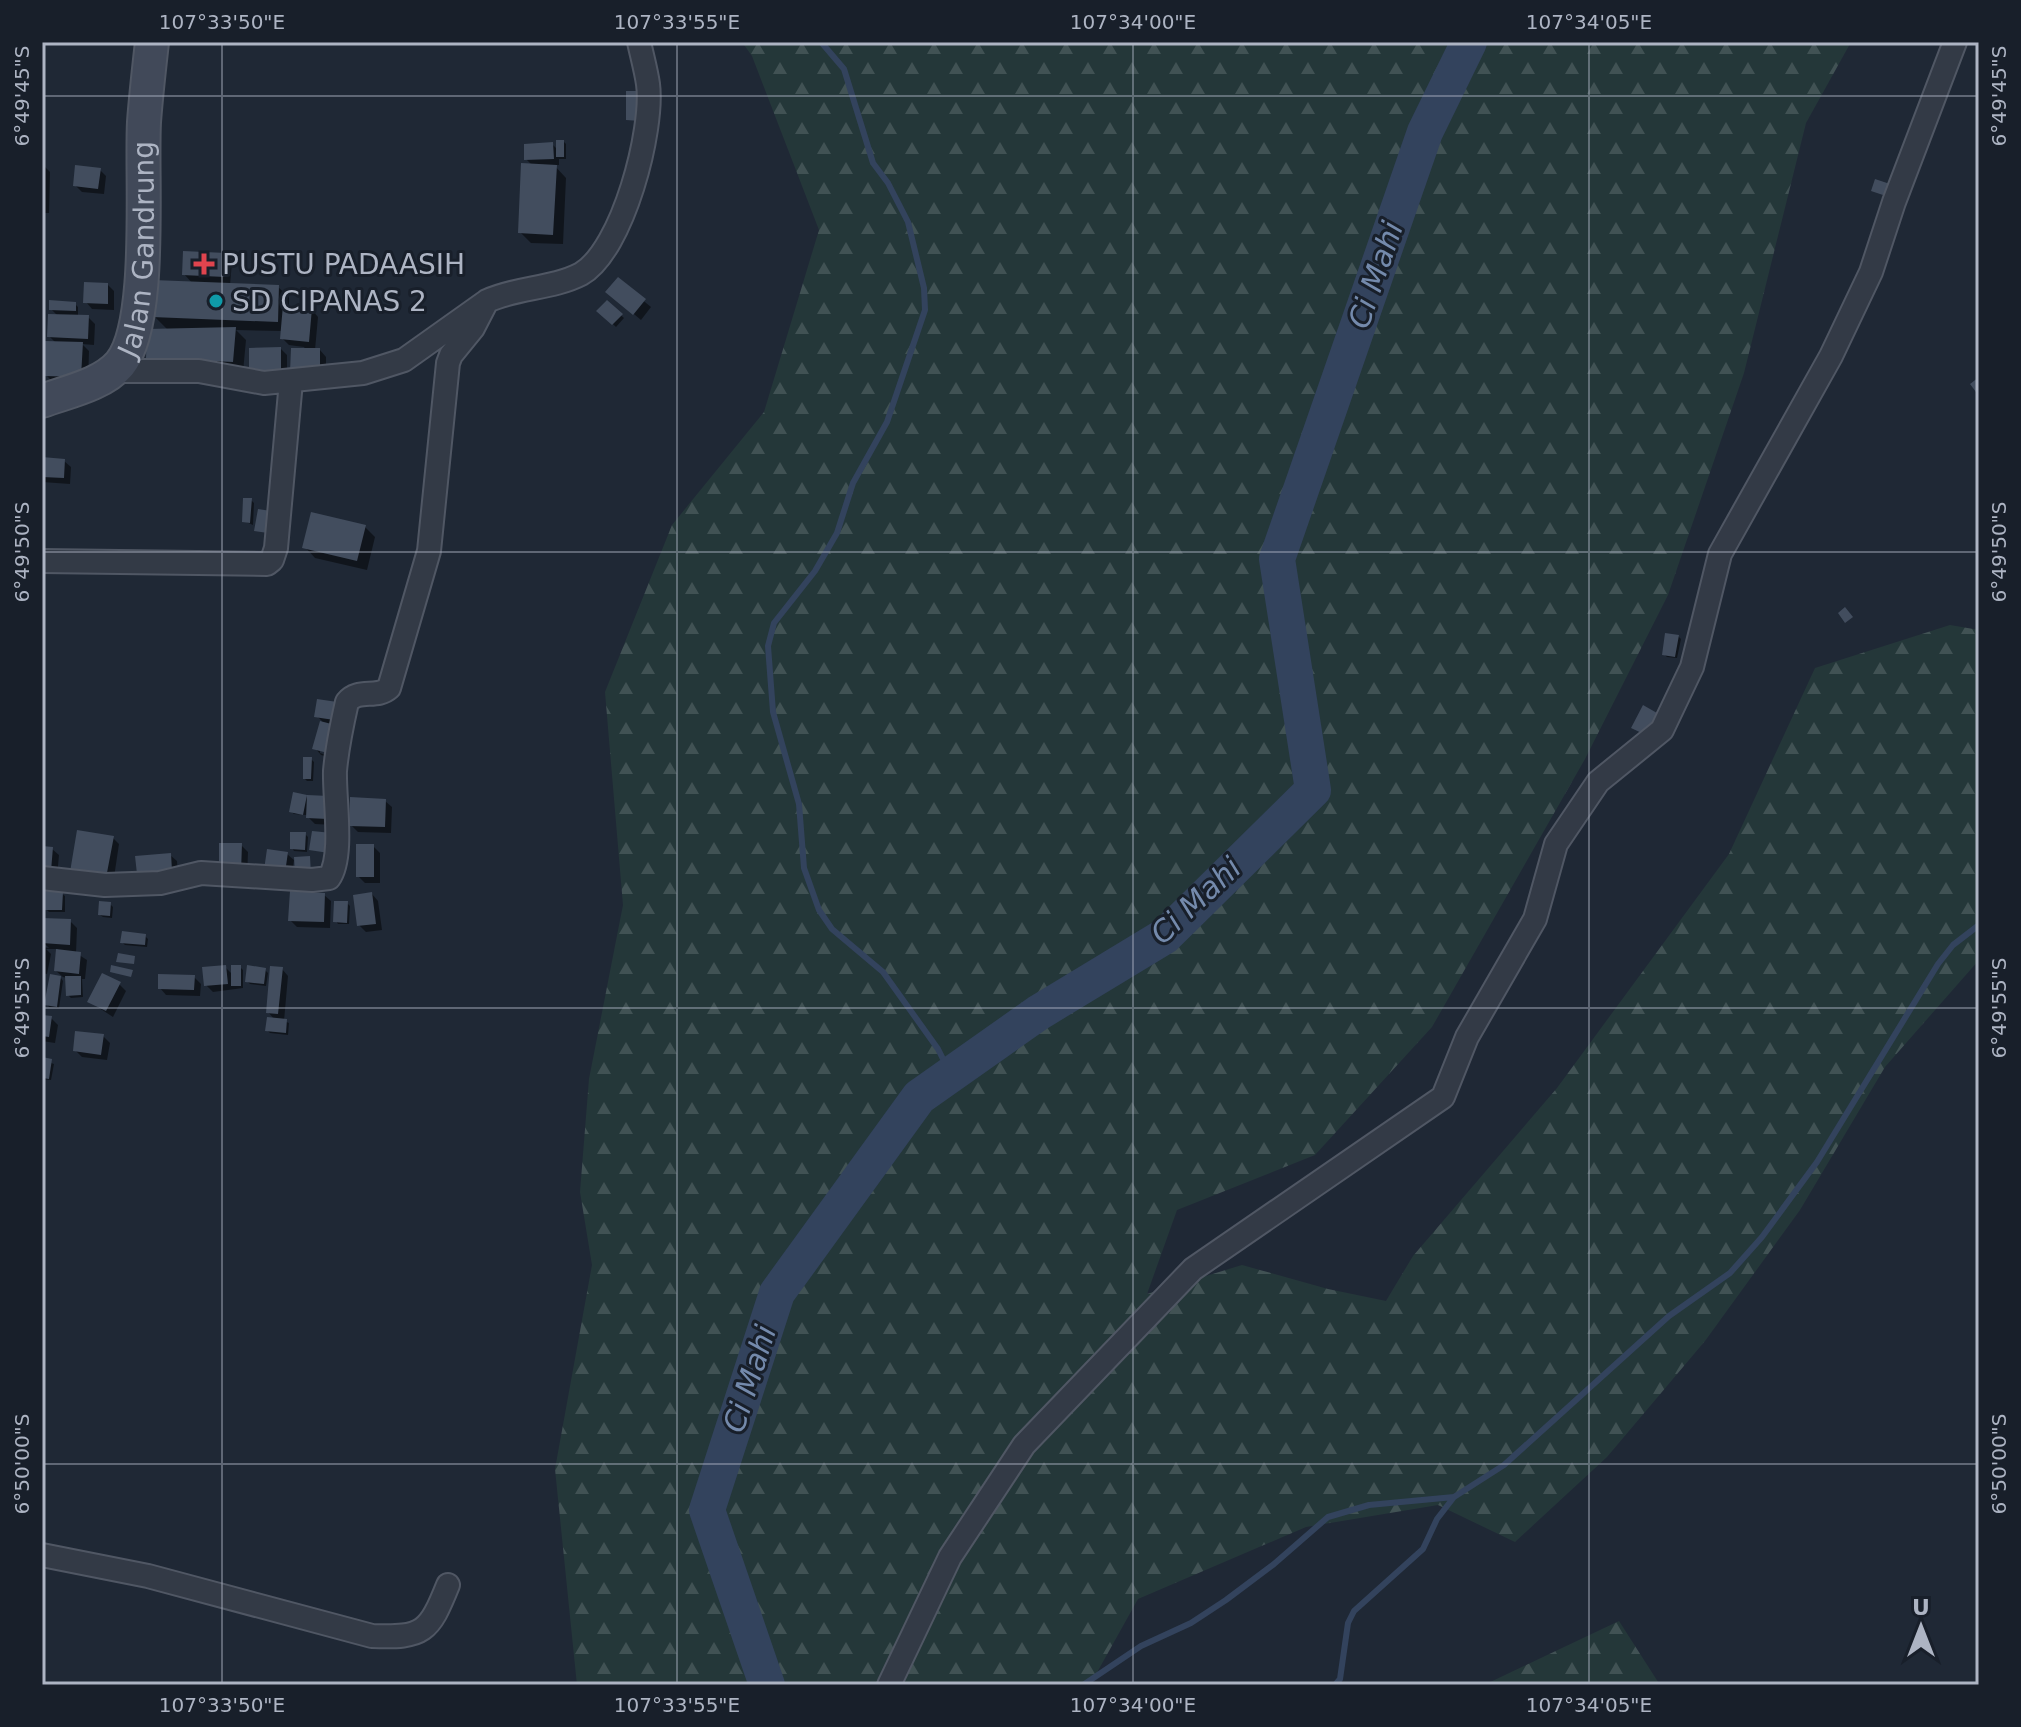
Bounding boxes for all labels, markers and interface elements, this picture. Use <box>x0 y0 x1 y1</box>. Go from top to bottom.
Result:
text: 107°33'50"E <box>159 10 285 34</box>
text: 107°33'55"E <box>614 10 740 34</box>
text: 107°34'00"E <box>1070 10 1196 34</box>
text: 107°34'05"E <box>1526 10 1652 34</box>
text: 6°49'45"S <box>10 45 34 147</box>
text: 6°49'45"S <box>1987 45 2011 147</box>
street label: Jalan Gandrung <box>110 141 161 364</box>
water label: Ci Mahi <box>1341 216 1410 333</box>
place label: PUSTU PADAASIH <box>222 248 465 281</box>
marker: PUSTU PADAASIH <box>193 253 215 275</box>
place label: SD CIPANAS 2 <box>232 285 427 318</box>
marker: SD CIPANAS 2 <box>207 292 225 310</box>
text: 6°49'50"S <box>10 501 34 603</box>
text: 6°49'50"S <box>1987 501 2011 603</box>
water label: Ci Mahi <box>1143 850 1248 951</box>
text: 6°49'55"S <box>10 957 34 1059</box>
text: 6°49'55"S <box>1987 957 2011 1059</box>
water label: Ci Mahi <box>716 1320 783 1437</box>
text: 6°50'00"S <box>10 1413 34 1515</box>
text: 6°50'00"S <box>1987 1413 2011 1515</box>
north arrow <box>1881 1587 1961 1667</box>
text: U <box>1912 1595 1930 1620</box>
text: 107°33'50"E <box>159 1693 285 1717</box>
text: 107°33'55"E <box>614 1693 740 1717</box>
text: 107°34'00"E <box>1070 1693 1196 1717</box>
text: 107°34'05"E <box>1526 1693 1652 1717</box>

